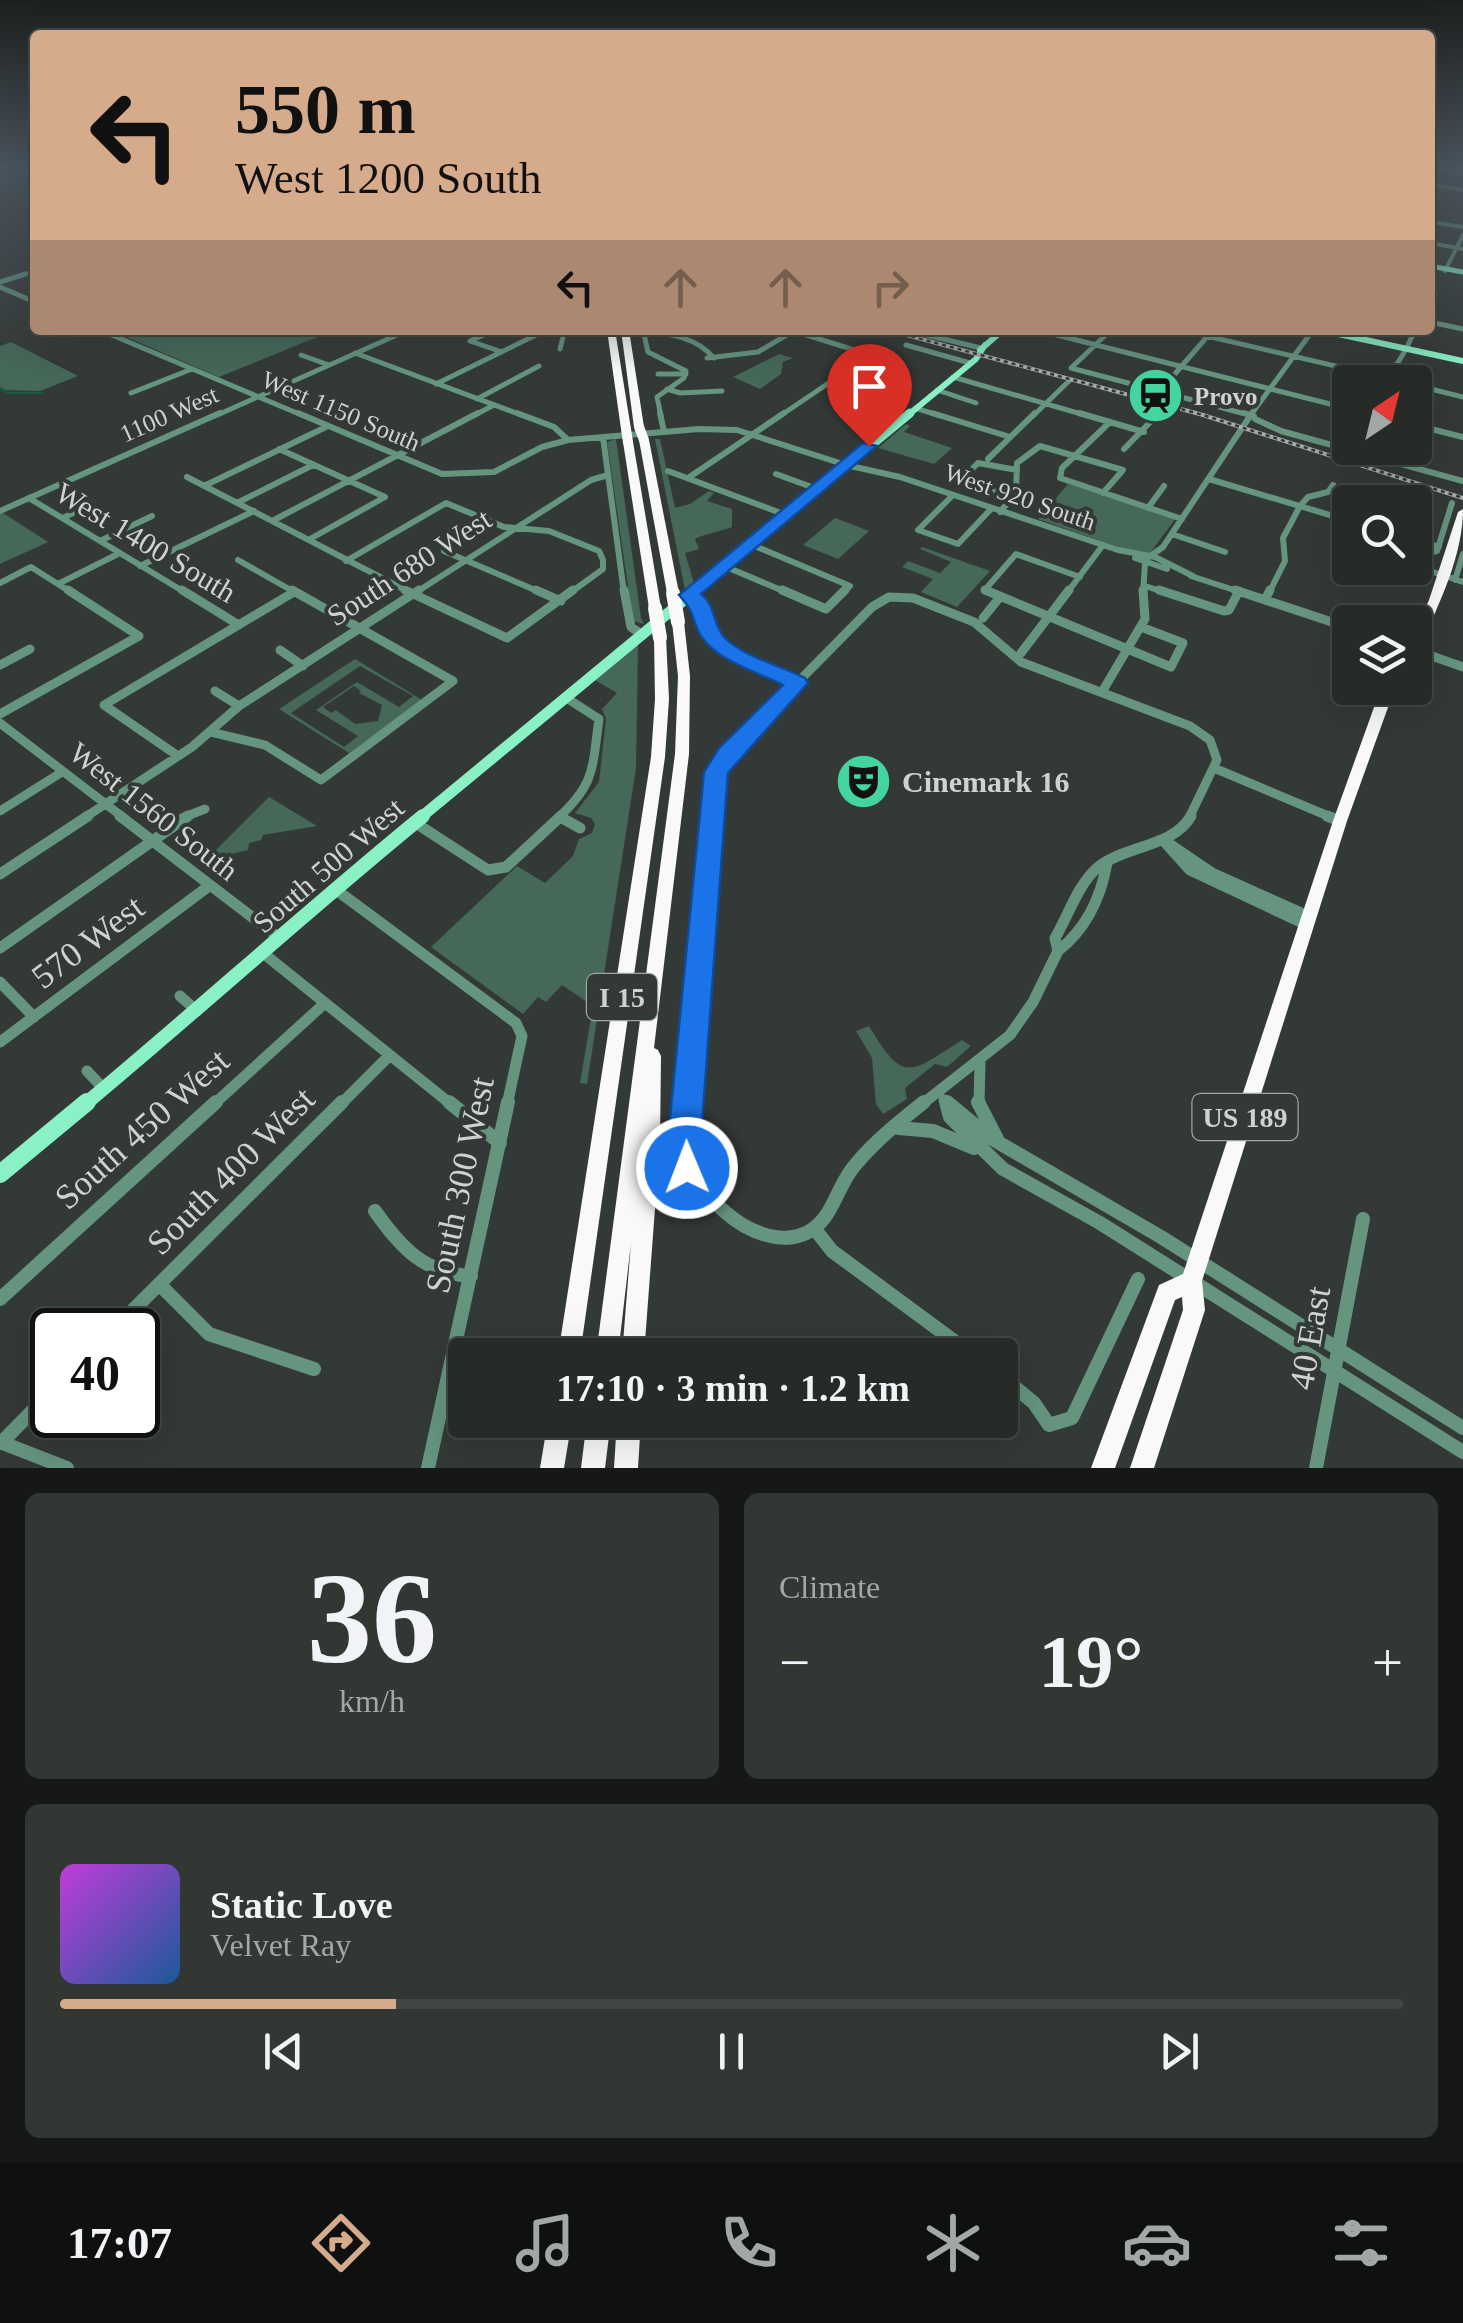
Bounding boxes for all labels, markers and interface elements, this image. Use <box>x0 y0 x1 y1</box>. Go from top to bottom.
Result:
icon: left <box>70 70 200 200</box>
text: 550 m <box>235 71 416 148</box>
text: West 1200 South <box>235 153 541 203</box>
icon: left <box>548 260 603 315</box>
icon: ahead <box>653 260 708 315</box>
icon: ahead <box>758 260 813 315</box>
icon: right <box>863 260 918 315</box>
pin <box>827 344 912 447</box>
icon: arrive <box>842 359 897 414</box>
street label: West 1150 South <box>258 365 425 457</box>
north arrow <box>1332 365 1432 465</box>
map controls <box>1332 365 1432 705</box>
station icon: Provo <box>1125 366 1185 426</box>
street label: 1100 West <box>116 380 222 448</box>
place label: Provo <box>1194 383 1257 410</box>
street label: West 920 South <box>941 459 1099 536</box>
street label: West 1400 South <box>50 475 242 609</box>
button: search <box>1332 485 1432 585</box>
street label: South 680 West <box>321 501 498 632</box>
button: layers <box>1332 605 1432 705</box>
street label: West 1560 South <box>63 735 245 887</box>
theatre icon: Cinemark 16 <box>833 751 893 811</box>
place label: Cinemark 16 <box>902 765 1070 798</box>
street label: South 500 West <box>246 790 411 939</box>
street label: 570 West <box>24 887 152 997</box>
road number: I 15 <box>587 974 657 1020</box>
street label: South 450 West <box>47 1041 237 1217</box>
street label: South 300 West <box>418 1073 502 1297</box>
street label: South 400 West <box>139 1079 323 1263</box>
road number: US 189 <box>1192 1094 1298 1140</box>
position arrow <box>635 1116 739 1220</box>
street label: 40 East <box>1282 1283 1338 1393</box>
speed limit sign: 40 <box>30 1308 160 1438</box>
text: 17:10 · 3 min · 1.2 km <box>556 1367 910 1409</box>
text: 36 <box>307 1546 437 1690</box>
text: Climate <box>779 1569 880 1605</box>
text: 19° <box>1039 1620 1144 1703</box>
text: − <box>779 1632 810 1693</box>
text: + <box>1372 1632 1403 1693</box>
text: km/h <box>339 1683 405 1719</box>
text: Static Love <box>210 1884 393 1926</box>
text: Velvet Ray <box>210 1927 351 1963</box>
icon: previous <box>256 2024 311 2079</box>
icon: pause <box>704 2024 759 2079</box>
icon: next <box>1152 2024 1207 2079</box>
icon: directions <box>306 2208 376 2278</box>
icon: music <box>510 2208 580 2278</box>
icon: phone <box>714 2208 784 2278</box>
icon: climate <box>918 2208 988 2278</box>
icon: car <box>1122 2208 1192 2278</box>
icon: filters <box>1326 2208 1396 2278</box>
text: 17:07 <box>67 2218 172 2268</box>

